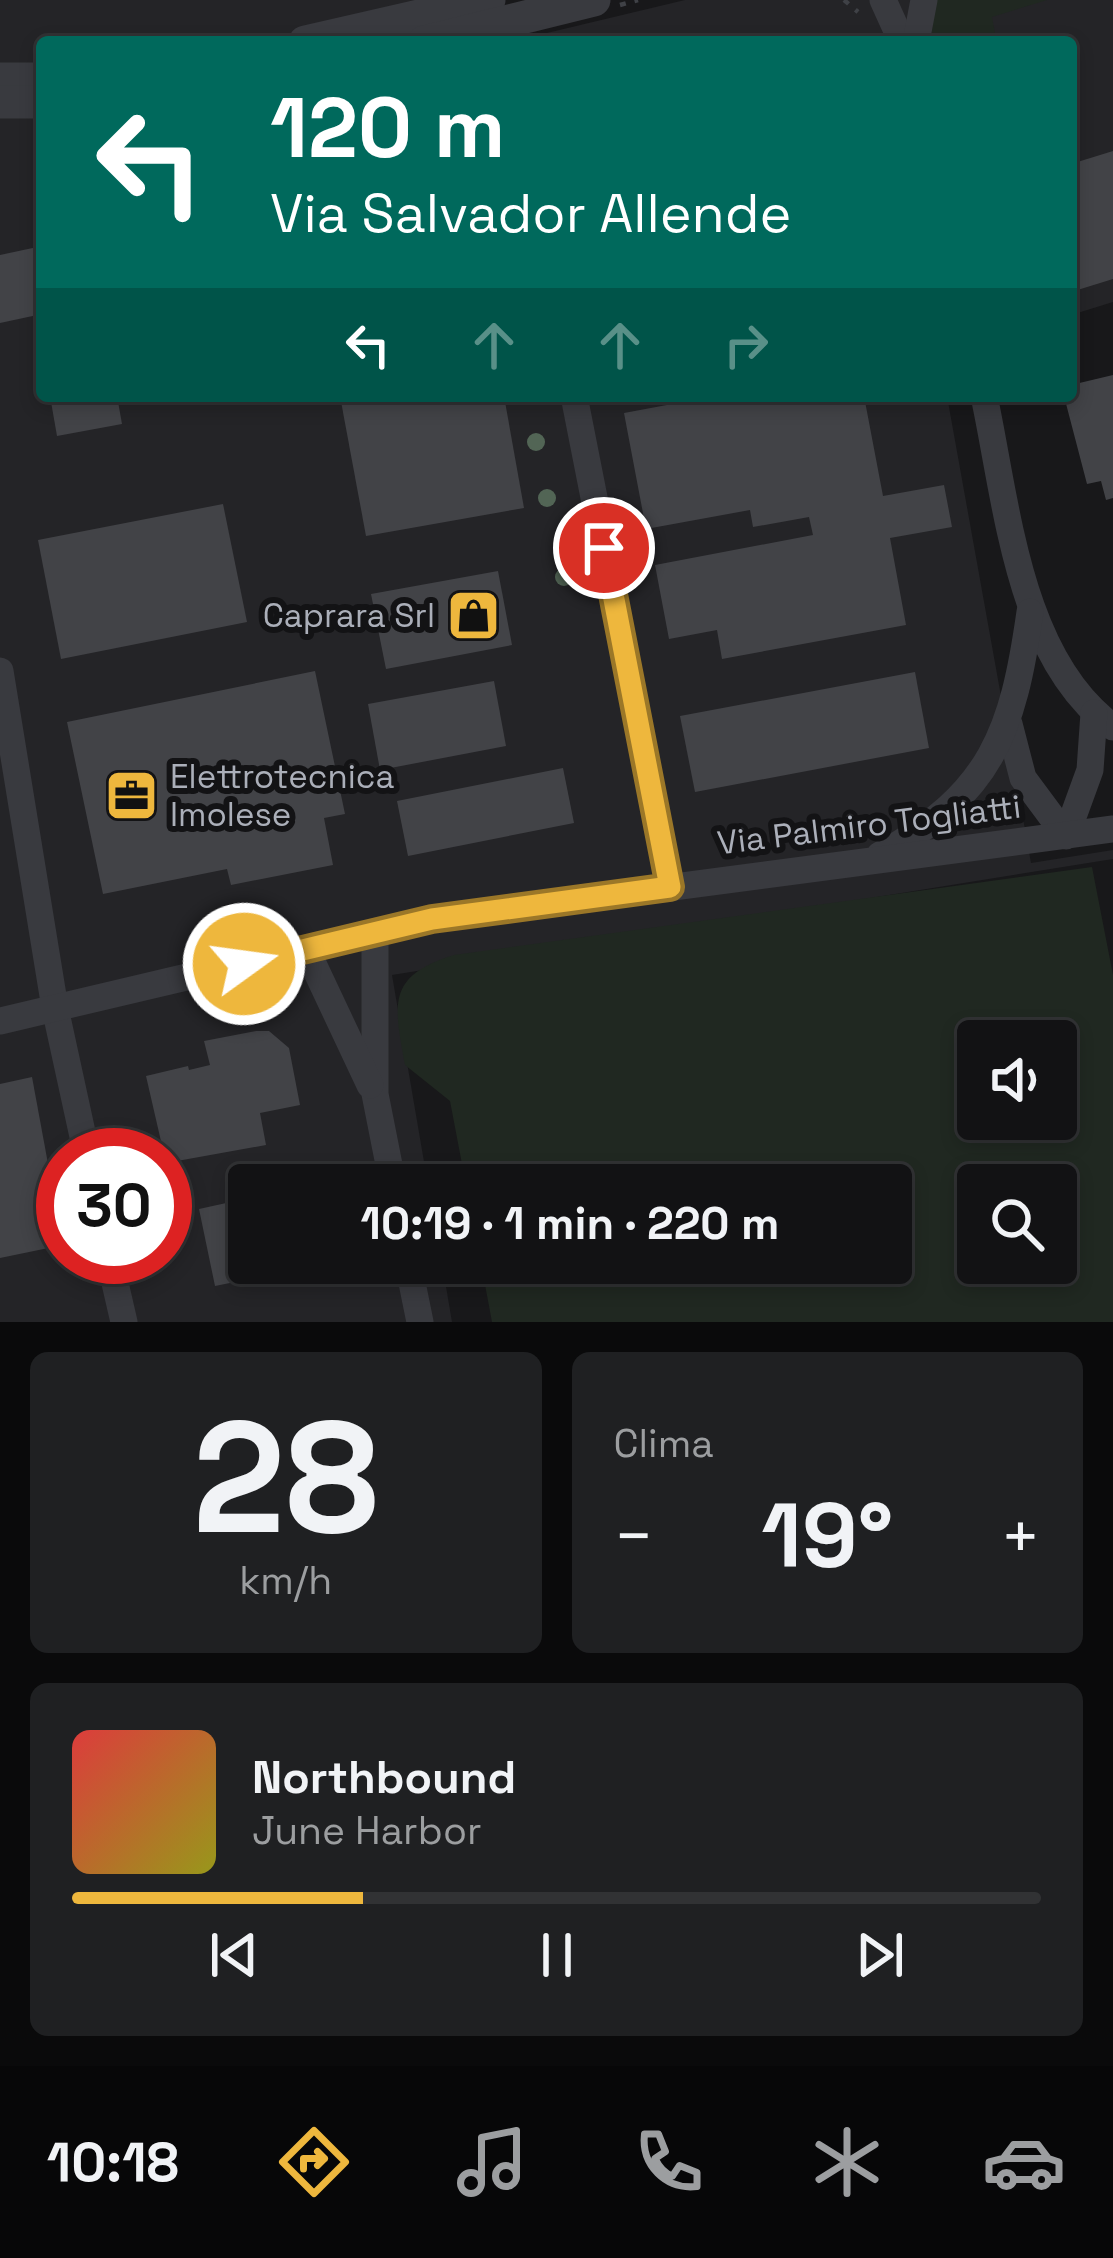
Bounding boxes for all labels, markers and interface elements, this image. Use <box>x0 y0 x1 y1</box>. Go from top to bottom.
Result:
text: 120 m <box>270 74 505 182</box>
icon: left <box>72 84 228 240</box>
text: Via Salvador Allende <box>270 179 791 248</box>
icon: left <box>335 312 401 378</box>
icon: ahead <box>461 312 527 378</box>
icon: ahead <box>587 312 653 378</box>
icon: right <box>713 312 779 378</box>
pin <box>553 497 655 599</box>
icon: arrive <box>571 515 637 581</box>
shop icon: Caprara Srl <box>446 588 502 644</box>
place label: Caprara Srl <box>263 595 435 637</box>
place label: Elettrotecnica Imolese <box>170 756 395 836</box>
office icon: Elettrotecnica Imolese <box>103 768 159 824</box>
street label: Via Palmiro Togliatti <box>715 786 1023 864</box>
position arrow <box>181 901 307 1027</box>
map controls <box>957 1020 1077 1284</box>
button: sound <box>957 1020 1077 1140</box>
speed limit sign: 30 <box>36 1128 192 1284</box>
button: search <box>957 1164 1077 1284</box>
text: 10:19 · 1 min · 220 m <box>361 1195 779 1252</box>
text: 28 <box>193 1378 379 1578</box>
text: Clima <box>614 1419 714 1468</box>
text: 19° <box>761 1478 893 1593</box>
text: − <box>614 1494 654 1578</box>
text: + <box>1000 1494 1041 1578</box>
text: km/h <box>239 1556 332 1605</box>
text: Northbound <box>252 1749 516 1806</box>
text: June Harbor <box>252 1806 482 1855</box>
icon: previous <box>201 1922 267 1988</box>
icon: pause <box>524 1922 590 1988</box>
icon: next <box>847 1922 913 1988</box>
icon: directions <box>272 2120 356 2204</box>
icon: music <box>450 2120 534 2204</box>
icon: phone <box>627 2120 711 2204</box>
icon: climate <box>805 2120 889 2204</box>
icon: car <box>982 2120 1066 2204</box>
text: 10:18 <box>47 2128 179 2197</box>

